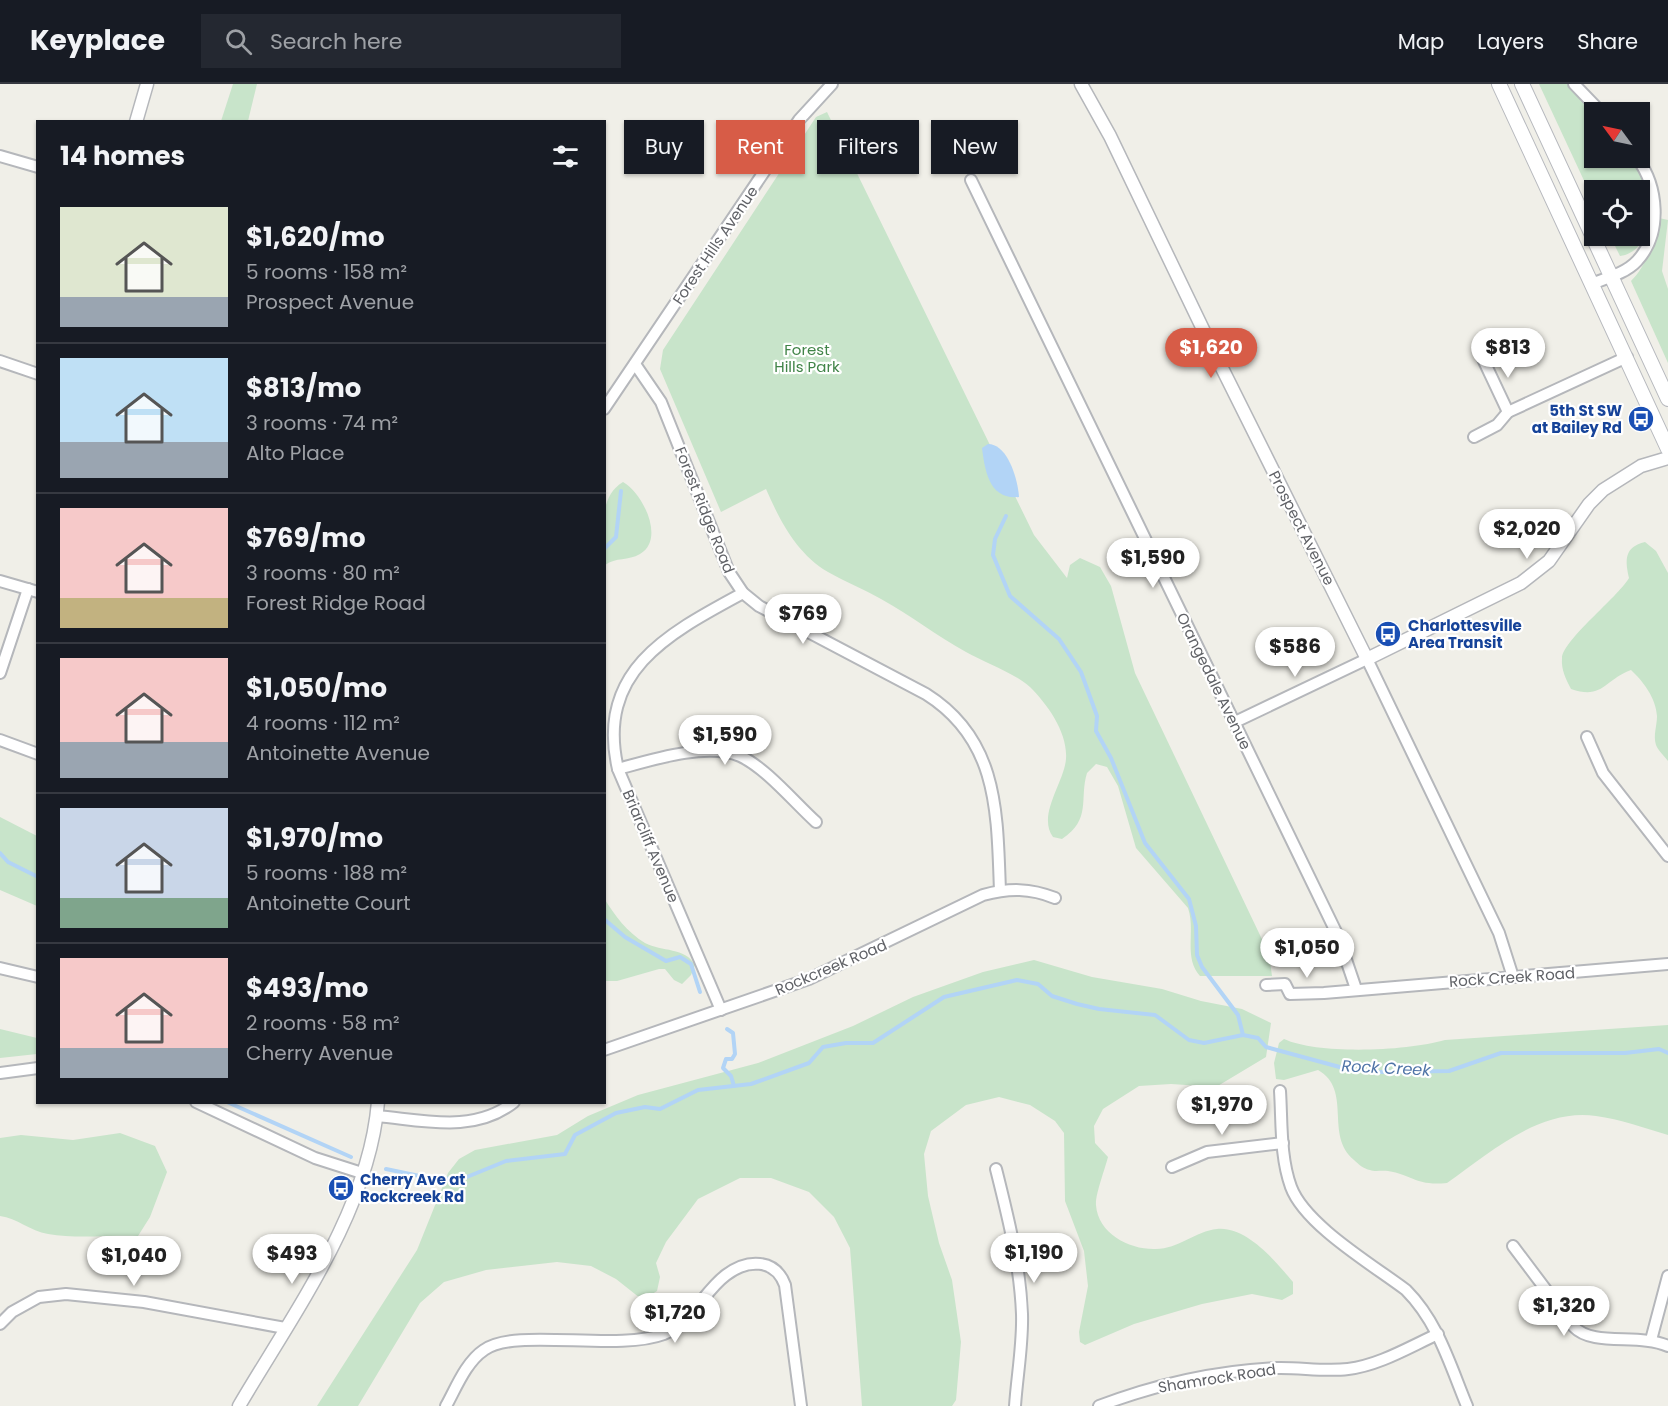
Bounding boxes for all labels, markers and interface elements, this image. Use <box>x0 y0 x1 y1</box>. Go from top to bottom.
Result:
search box <box>201 14 621 68</box>
text: Keyplace <box>30 21 165 60</box>
icon: search <box>222 25 255 58</box>
text: Search here <box>270 26 402 57</box>
text: Map <box>1398 27 1444 56</box>
text: Layers <box>1477 27 1544 56</box>
text: Share <box>1577 27 1638 56</box>
north arrow <box>1584 102 1650 168</box>
map controls <box>1584 102 1650 246</box>
chip: Buy <box>624 120 704 174</box>
chip: Rent <box>716 120 805 174</box>
chip: Filters <box>817 120 919 174</box>
chip: New <box>931 120 1018 174</box>
text: 14 homes <box>60 138 185 174</box>
icon: filters <box>549 140 582 173</box>
button: locate <box>1584 180 1650 246</box>
street label: Forest Hills Avenue <box>667 182 763 308</box>
text: $1,620/mo <box>246 219 385 255</box>
icon: home <box>108 231 180 303</box>
text: 5 rooms · 158 m² <box>246 258 407 286</box>
text: Prospect Avenue <box>246 288 414 316</box>
pin: $1,620 <box>1162 328 1260 379</box>
pin: $813 <box>1472 328 1544 379</box>
text: $1,620 <box>1179 333 1243 361</box>
text: $813 <box>1485 333 1531 361</box>
park label: Forest Hills Park <box>774 339 840 377</box>
text: $813/mo <box>246 370 361 406</box>
icon: home <box>108 382 180 454</box>
place label: 5th St SW at Bailey Rd <box>1532 400 1622 438</box>
bus stop icon: 5th St SW at Bailey Rd <box>1626 404 1656 434</box>
text: 3 rooms · 74 m² <box>246 409 398 437</box>
text: Alto Place <box>246 439 344 467</box>
street label: Forest Ridge Road <box>670 444 740 576</box>
street label: Prospect Avenue <box>1264 467 1340 589</box>
pin: $2,020 <box>1478 509 1576 560</box>
text: $2,020 <box>1493 514 1561 542</box>
text: $769/mo <box>246 520 365 556</box>
icon: home <box>108 532 180 604</box>
pin: $1,590 <box>1104 538 1202 589</box>
text: $1,590 <box>1121 543 1185 571</box>
text: 3 rooms · 80 m² <box>246 559 400 587</box>
text: Forest Ridge Road <box>246 589 426 617</box>
pin: $769 <box>767 594 839 645</box>
text: $769 <box>779 599 827 627</box>
street label: Orangedale Avenue <box>1172 609 1256 753</box>
place label: Charlottesville Area Transit <box>1408 615 1522 653</box>
bus stop icon: Charlottesville Area Transit <box>1373 619 1403 649</box>
pin: $586 <box>1259 627 1331 678</box>
text: $586 <box>1269 632 1321 660</box>
text: $1,050/mo <box>246 670 387 706</box>
icon: home <box>108 682 180 754</box>
text: 4 rooms · 112 m² <box>246 709 400 737</box>
pin: $1,590 <box>676 715 774 766</box>
text: $1,590 <box>693 720 757 748</box>
text: Antoinette Avenue <box>246 739 430 767</box>
street label: Briarcliff Avenue <box>618 786 684 906</box>
text: $1,970/mo <box>246 820 383 856</box>
icon: home <box>108 832 180 904</box>
text: 5 rooms · 188 m² <box>246 859 407 887</box>
text: Antoinette Court <box>246 889 411 917</box>
pin: $1,050 <box>1258 928 1356 979</box>
text: $1,050 <box>1274 933 1340 961</box>
street label: Rockcreek Road <box>772 934 890 1000</box>
street label: Rock Creek Road <box>1448 962 1576 992</box>
text: $493/mo <box>246 970 368 1006</box>
icon: home <box>108 982 180 1054</box>
text: 2 rooms · 58 m² <box>246 1009 400 1037</box>
text: Cherry Avenue <box>246 1039 393 1067</box>
water label: Rock Creek <box>1341 1054 1432 1082</box>
pin: $1,970 <box>1173 1085 1271 1136</box>
text: $1,970 <box>1191 1090 1253 1118</box>
place label: Cherry Ave at Rockcreek Rd <box>360 1169 465 1207</box>
bus stop icon: Cherry Ave at Rockcreek Rd <box>326 1173 356 1203</box>
pin: $1,190 <box>985 1233 1083 1284</box>
pin: $493 <box>256 1234 328 1285</box>
pin: $1,040 <box>85 1236 183 1287</box>
text: $1,190 <box>1004 1238 1064 1266</box>
text: $493 <box>266 1239 318 1267</box>
text: $1,040 <box>101 1241 167 1269</box>
pin: $1,320 <box>1515 1286 1613 1337</box>
text: $1,320 <box>1533 1291 1595 1319</box>
pin: $1,720 <box>626 1293 724 1344</box>
text: $1,720 <box>644 1298 706 1326</box>
street label: Shamrock Road <box>1157 1358 1277 1398</box>

